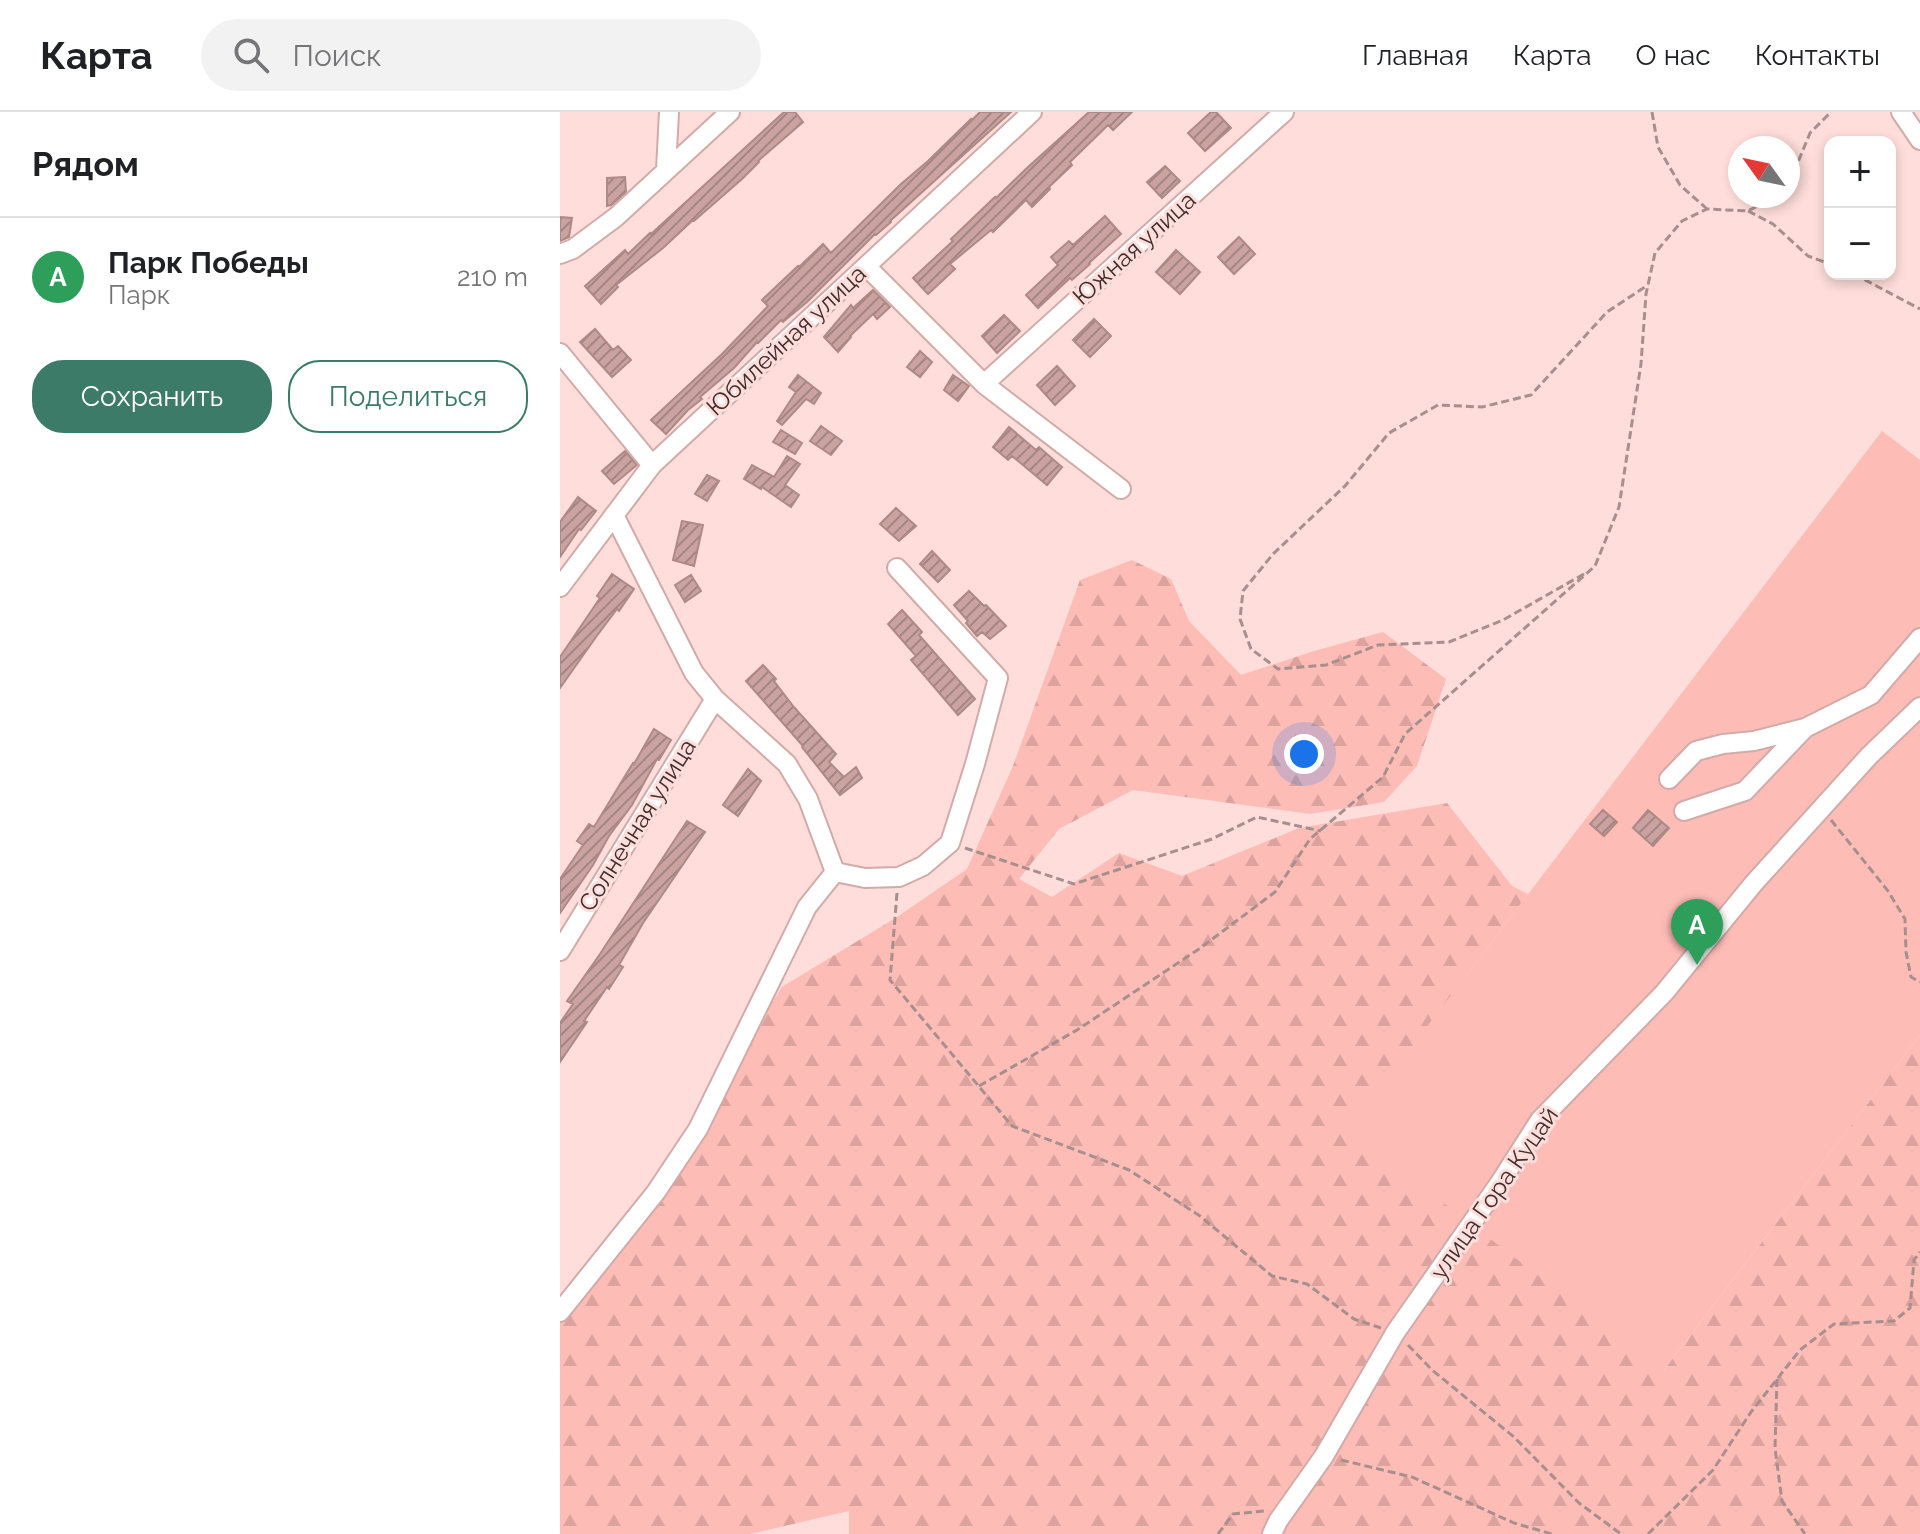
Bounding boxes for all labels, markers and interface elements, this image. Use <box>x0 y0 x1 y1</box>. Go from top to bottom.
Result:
search box <box>201 19 761 91</box>
text: Карта <box>40 33 153 78</box>
icon: search <box>229 33 273 77</box>
text: Поиск <box>293 38 382 73</box>
text: Главная <box>1362 39 1469 72</box>
text: Карта <box>1513 39 1592 72</box>
text: О нас <box>1636 39 1711 72</box>
text: Контакты <box>1755 39 1880 72</box>
north arrow <box>1728 136 1800 208</box>
map controls <box>1824 136 1896 280</box>
button: + <box>1824 136 1896 208</box>
text: Рядом <box>32 144 139 184</box>
street label: Южная улица <box>1067 185 1201 311</box>
button: − <box>1824 208 1896 280</box>
text: Парк Победы <box>108 245 309 280</box>
street label: Юбилейная улица <box>700 259 872 421</box>
text: A <box>49 262 67 292</box>
text: 210 m <box>457 262 528 292</box>
text: Парк <box>108 280 170 310</box>
button: Сохранить <box>32 360 272 433</box>
button: Поделиться <box>288 360 528 433</box>
street label: Солнечная улица <box>572 733 702 917</box>
your location <box>1284 734 1324 774</box>
pin: A <box>1671 899 1723 965</box>
street label: улица Гора Куцай <box>1424 1101 1564 1285</box>

